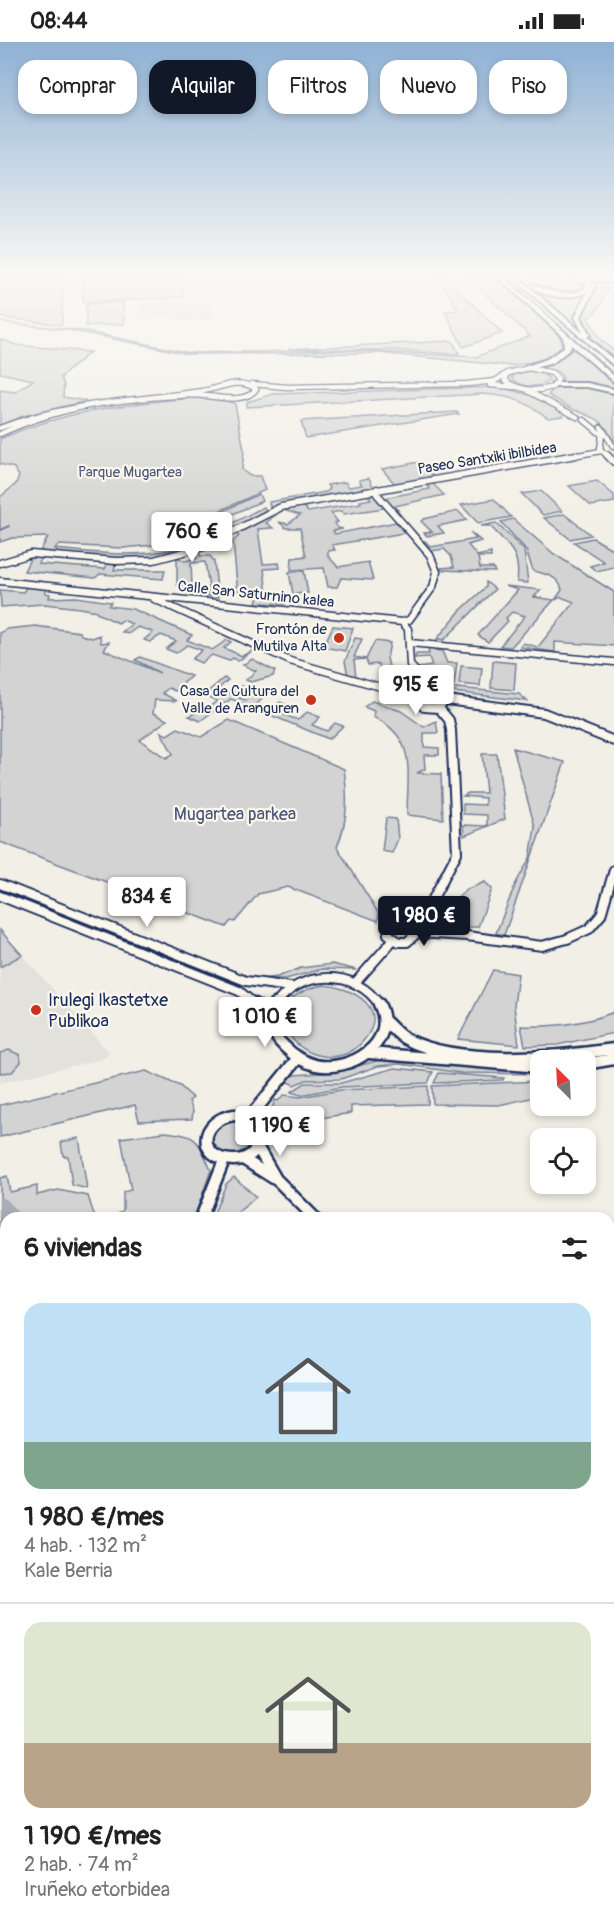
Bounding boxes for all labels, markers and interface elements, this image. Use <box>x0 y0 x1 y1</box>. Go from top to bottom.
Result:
text: 08:44 <box>30 7 88 35</box>
chip: Comprar <box>18 60 137 114</box>
chip: Alquilar <box>149 60 256 114</box>
chip: Filtros <box>268 60 368 114</box>
chip: Nuevo <box>380 60 477 114</box>
chip: Piso <box>489 60 567 114</box>
street label: Paseo Santxiki ibilbidea <box>416 438 558 479</box>
park label: Parque Mugartea <box>78 463 182 482</box>
pin: 760 € <box>150 512 234 563</box>
text: 760 € <box>165 519 219 544</box>
street label: Calle San Saturnino kalea <box>177 577 335 612</box>
place label: Frontón de Mutilva Alta <box>253 620 328 656</box>
marker: Frontón de Mutilva Alta <box>332 631 346 645</box>
pin: 915 € <box>374 665 458 716</box>
text: 915 € <box>393 672 439 697</box>
place label: Casa de Cultura del Valle de Aranguren <box>180 682 299 718</box>
marker: Casa de Cultura del Valle de Aranguren <box>304 693 318 707</box>
park label: Mugartea parkea <box>174 803 296 826</box>
pin: 834 € <box>105 877 189 928</box>
text: 834 € <box>122 884 172 909</box>
pin: 1 980 € <box>369 896 479 947</box>
text: 1 980 € <box>392 903 456 928</box>
place label: Irulegi Ikastetxe Publikoa <box>48 989 168 1033</box>
pin: 1 010 € <box>210 997 320 1048</box>
marker: Irulegi Ikastetxe Publikoa <box>29 1003 43 1017</box>
text: 1 010 € <box>233 1004 297 1029</box>
north arrow <box>530 1050 596 1116</box>
map controls <box>530 1050 596 1194</box>
pin: 1 190 € <box>225 1106 335 1157</box>
text: 1 190 € <box>249 1113 311 1138</box>
button: locate <box>530 1128 596 1194</box>
text: 6 viviendas <box>24 1232 142 1264</box>
icon: filters <box>558 1232 591 1265</box>
icon: home <box>254 1342 362 1450</box>
text: 1 980 €/mes <box>24 1501 164 1533</box>
text: 4 hab. · 132 m² <box>24 1533 147 1558</box>
text: Kale Berria <box>24 1558 113 1583</box>
icon: home <box>254 1661 362 1769</box>
text: 1 190 €/mes <box>24 1820 161 1852</box>
text: 2 hab. · 74 m² <box>24 1852 139 1877</box>
text: Iruñeko etorbidea <box>24 1877 170 1902</box>

